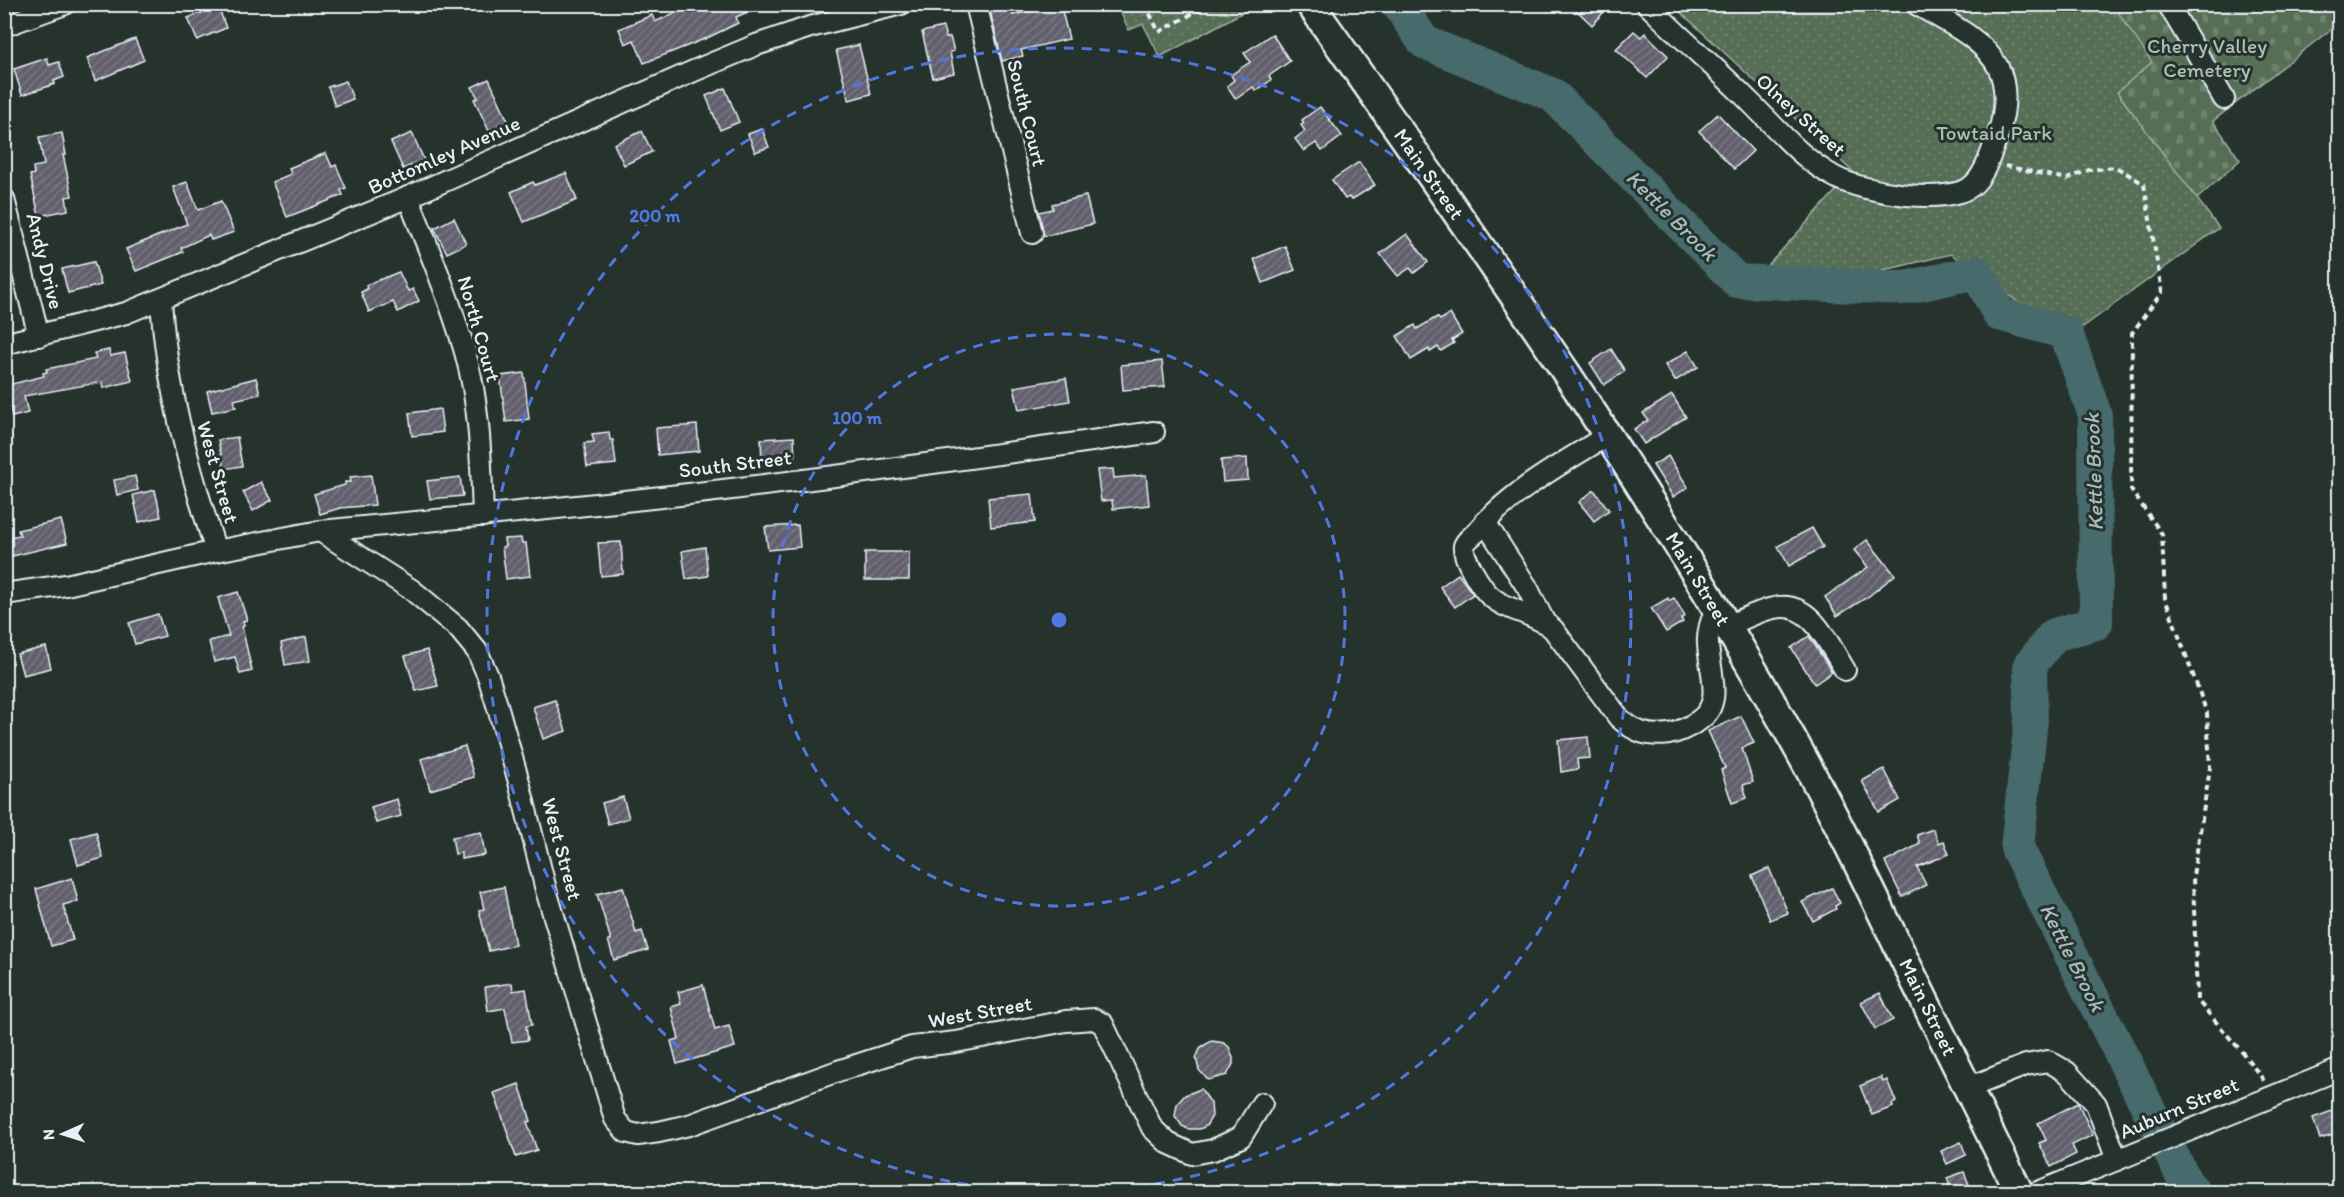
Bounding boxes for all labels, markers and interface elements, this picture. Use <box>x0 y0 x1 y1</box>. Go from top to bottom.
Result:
park label: Cherry Valley Cemetery <box>2147 33 2267 82</box>
street label: South Court <box>1002 57 1053 169</box>
street label: Olney Street <box>1751 68 1852 162</box>
street label: Bottomley Avenue <box>364 110 524 199</box>
park label: Towtaid Park <box>1936 120 2052 145</box>
street label: Main Street <box>1389 123 1470 224</box>
water label: Kettle Brook <box>1620 164 1724 268</box>
text: 200 m <box>630 205 681 227</box>
street label: Andy Drive <box>21 210 70 312</box>
street label: North Court <box>452 273 507 385</box>
text: 100 m <box>832 407 883 429</box>
water label: Kettle Brook <box>2078 411 2109 531</box>
street label: West Street <box>192 418 245 526</box>
street label: South Street <box>677 444 793 483</box>
street label: Main Street <box>1661 527 1736 630</box>
centre of rings <box>1049 610 1069 630</box>
street label: West Street <box>537 795 588 903</box>
water label: Kettle Brook <box>2034 899 2112 1017</box>
street label: Main Street <box>1894 954 1963 1060</box>
street label: West Street <box>926 990 1034 1033</box>
street label: Auburn Street <box>2115 1071 2242 1144</box>
north arrow <box>33 1104 93 1164</box>
text: N <box>39 1129 58 1141</box>

